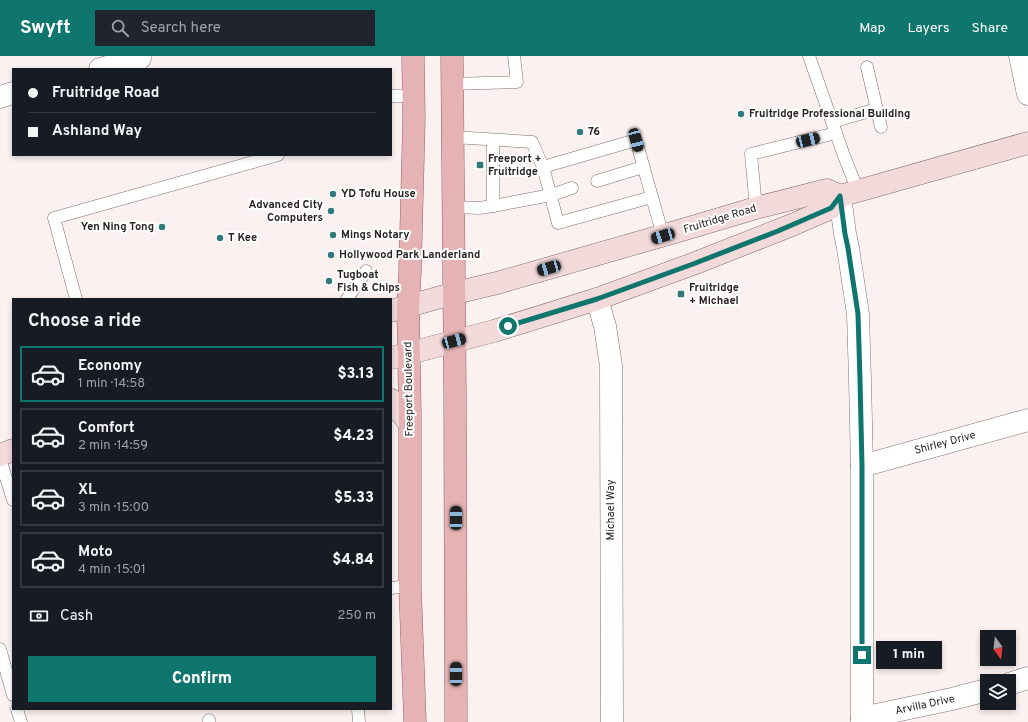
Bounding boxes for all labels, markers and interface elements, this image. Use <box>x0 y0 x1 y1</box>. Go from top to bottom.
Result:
search box <box>95 10 375 46</box>
text: Swyft <box>20 16 71 40</box>
icon: search <box>109 17 131 39</box>
text: Search here <box>141 19 221 38</box>
text: Map <box>859 20 885 37</box>
text: Layers <box>907 20 949 37</box>
text: Share <box>971 20 1008 37</box>
text: Fruitridge Road <box>52 84 159 103</box>
place label: Fruitridge Professional Building <box>749 107 910 121</box>
marker: Fruitridge Professional Building <box>736 109 746 119</box>
text: Ashland Way <box>52 122 142 141</box>
place label: 76 <box>588 125 600 139</box>
marker: 76 <box>575 127 585 137</box>
car <box>627 127 645 153</box>
car <box>795 131 821 149</box>
place label: Freeport + Fruitridge <box>488 152 542 179</box>
marker: Freeport + Fruitridge <box>475 160 485 170</box>
place label: YD Tofu House <box>341 187 416 201</box>
marker: YD Tofu House <box>328 189 338 199</box>
place label: Advanced City Computers <box>248 198 323 225</box>
street label: Fruitridge Road <box>682 201 758 237</box>
marker: Advanced City Computers <box>326 206 336 216</box>
place label: Yen Ning Tong <box>81 220 154 234</box>
marker: Yen Ning Tong <box>157 222 167 232</box>
car <box>650 227 676 245</box>
place label: Mings Notary <box>341 228 410 242</box>
marker: Mings Notary <box>328 230 338 240</box>
place label: T Kee <box>228 231 257 245</box>
marker: T Kee <box>215 233 225 243</box>
place label: Hollywood Park Landerland <box>339 248 480 262</box>
marker: Hollywood Park Landerland <box>326 250 336 260</box>
car <box>536 259 562 277</box>
place label: Tugboat Fish & Chips <box>337 268 400 295</box>
marker: Tugboat Fish & Chips <box>324 276 334 286</box>
place label: Fruitridge + Michael <box>689 281 739 308</box>
marker: Fruitridge + Michael <box>676 289 686 299</box>
text: Choose a ride <box>28 310 141 333</box>
route start <box>499 317 517 335</box>
car <box>441 332 467 350</box>
street label: Freeport Boulevard <box>401 341 417 437</box>
icon: car <box>30 356 66 392</box>
text: Economy <box>78 357 142 376</box>
text: $3.13 <box>337 365 374 384</box>
text: 1 min · 14:58 <box>78 376 145 392</box>
icon: car <box>30 418 66 454</box>
text: Comfort <box>78 419 135 438</box>
text: $4.23 <box>333 427 374 446</box>
street label: Shirley Drive <box>913 428 977 458</box>
text: 2 min · 14:59 <box>78 438 148 454</box>
street label: Michael Way <box>604 479 618 541</box>
icon: car <box>30 480 66 516</box>
text: XL <box>78 481 96 500</box>
text: $5.33 <box>334 489 374 508</box>
text: 3 min · 15:00 <box>78 500 149 516</box>
car <box>450 506 462 530</box>
icon: car <box>30 542 66 578</box>
text: Moto <box>78 543 113 562</box>
text: $4.84 <box>332 551 374 570</box>
text: 4 min · 15:01 <box>78 562 146 578</box>
icon: cash <box>28 605 50 627</box>
text: Cash <box>60 607 93 626</box>
text: 250 m <box>338 608 376 624</box>
north arrow <box>980 630 1016 666</box>
map controls <box>980 630 1016 710</box>
callout: 1 min <box>876 641 942 669</box>
route end <box>853 646 871 664</box>
text: 1 min <box>893 647 925 663</box>
button: Confirm <box>28 656 376 702</box>
car <box>450 662 462 686</box>
button: layers <box>980 674 1016 710</box>
street label: Arvilla Drive <box>894 692 956 718</box>

